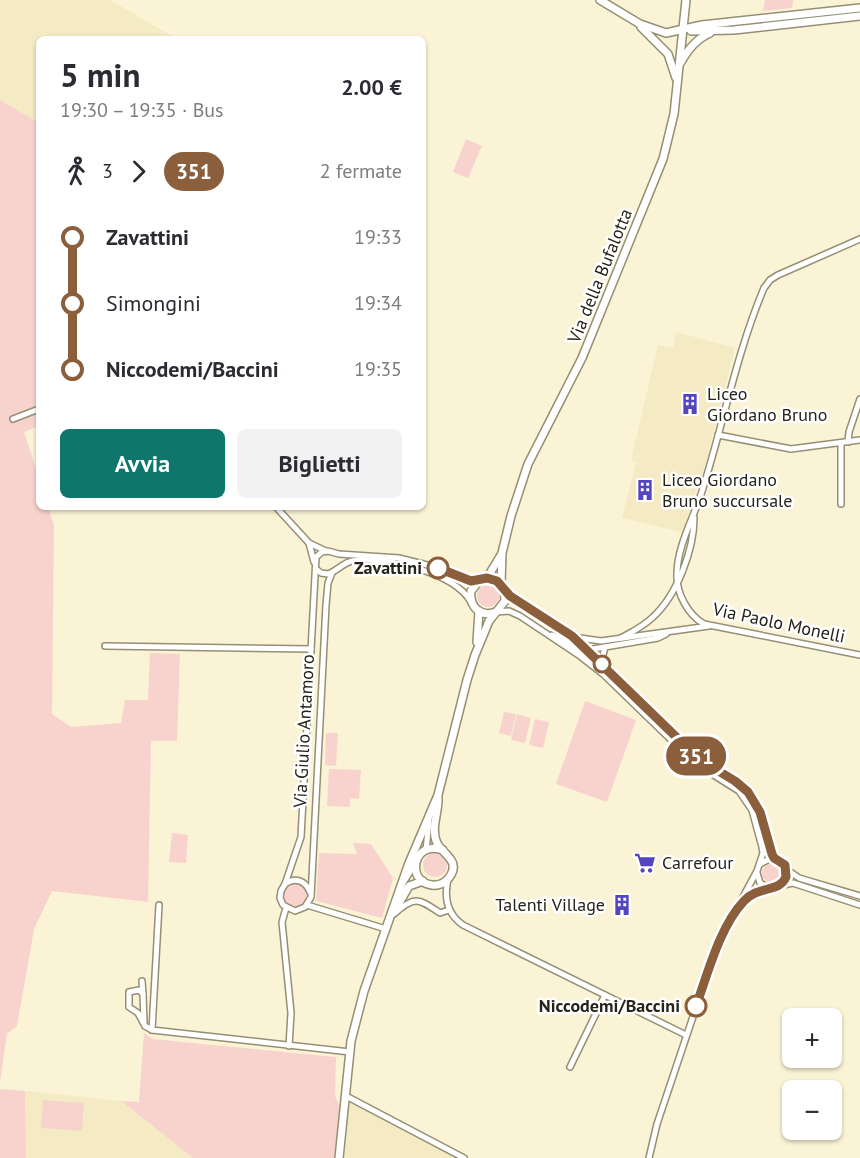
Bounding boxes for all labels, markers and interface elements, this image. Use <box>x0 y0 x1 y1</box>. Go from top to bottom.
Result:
text: 5 min <box>60 53 141 96</box>
text: 2.00 € <box>341 73 402 101</box>
text: 19:30 – 19:35 · Bus <box>60 97 224 123</box>
icon: walk <box>60 155 93 188</box>
icon: forward <box>122 155 155 188</box>
text: 3 <box>102 158 113 184</box>
text: 351 <box>176 158 212 185</box>
text: 2 fermate <box>320 158 402 184</box>
street label: Via della Bufalotta <box>562 205 637 347</box>
text: Zavattini <box>106 223 189 251</box>
text: 19:33 <box>354 224 402 250</box>
text: Simongini <box>106 289 201 317</box>
text: 19:34 <box>354 290 402 316</box>
text: Niccodemi/Baccini <box>106 355 279 383</box>
text: 19:35 <box>354 356 402 382</box>
place label: Liceo Giordano Bruno <box>707 382 827 426</box>
building icon: Liceo Giordano Bruno <box>678 392 702 416</box>
button: Avvia <box>60 429 225 498</box>
button: Biglietti <box>237 429 402 498</box>
place label: Liceo Giordano Bruno succursale <box>662 468 792 512</box>
building icon: Liceo Giordano Bruno succursale <box>633 478 657 502</box>
place label: Zavattini <box>354 556 422 579</box>
marker: Zavattini <box>427 557 449 579</box>
street label: Via Paolo Monelli <box>710 597 847 648</box>
street label: Via Giulio Antamoro <box>288 654 319 809</box>
unlabelled marker <box>593 655 611 673</box>
line badge: 351 <box>662 736 730 776</box>
text: 351 <box>678 743 714 770</box>
supermarket icon: Carrefour <box>633 851 657 875</box>
place label: Carrefour <box>662 851 733 874</box>
place label: Talenti Village <box>495 893 605 916</box>
building icon: Talenti Village <box>610 893 634 917</box>
place label: Niccodemi/Baccini <box>539 994 680 1017</box>
marker: Niccodemi/Baccini <box>685 995 707 1017</box>
map controls <box>782 1008 842 1140</box>
button: + <box>782 1008 842 1068</box>
button: − <box>782 1080 842 1140</box>

